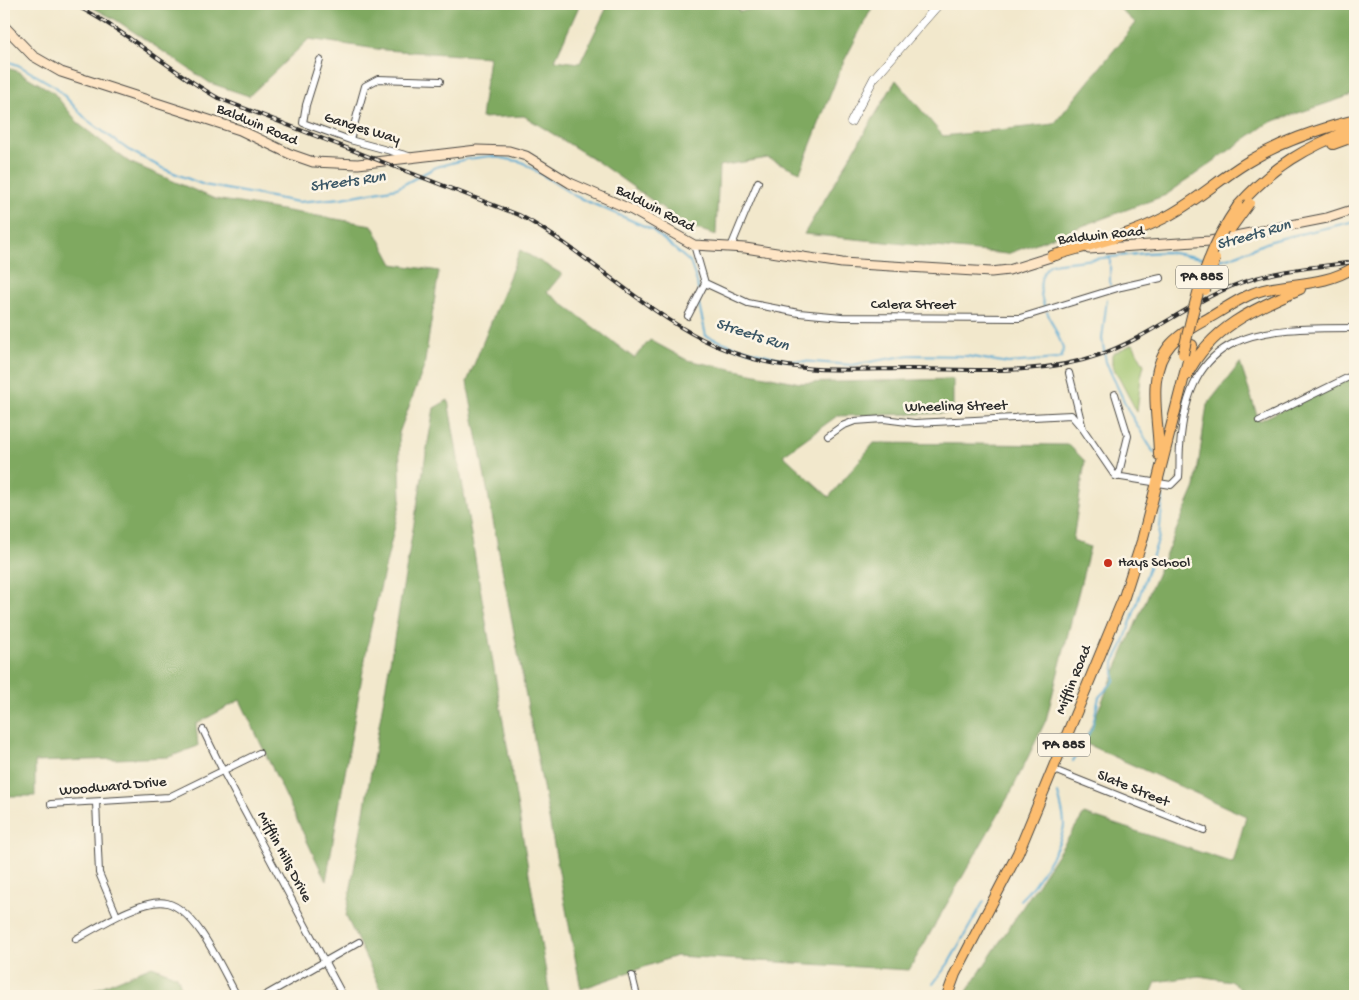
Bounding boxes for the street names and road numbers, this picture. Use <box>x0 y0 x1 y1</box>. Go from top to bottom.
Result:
street label: Baldwin Road <box>213 99 301 151</box>
street label: Ganges Way <box>322 109 403 149</box>
street label: Baldwin Road <box>612 181 699 237</box>
street label: Baldwin Road <box>1056 222 1146 250</box>
road number: PA 885 <box>1176 266 1228 288</box>
street label: Calera Street <box>871 296 957 314</box>
street label: Wheeling Street <box>905 397 1009 417</box>
street label: Mifflin Road <box>1052 642 1096 717</box>
road number: PA 885 <box>1038 734 1090 756</box>
street label: Slate Street <box>1094 766 1173 812</box>
street label: Woodward Drive <box>59 773 168 801</box>
street label: Mifflin Hills Drive <box>253 809 316 906</box>

